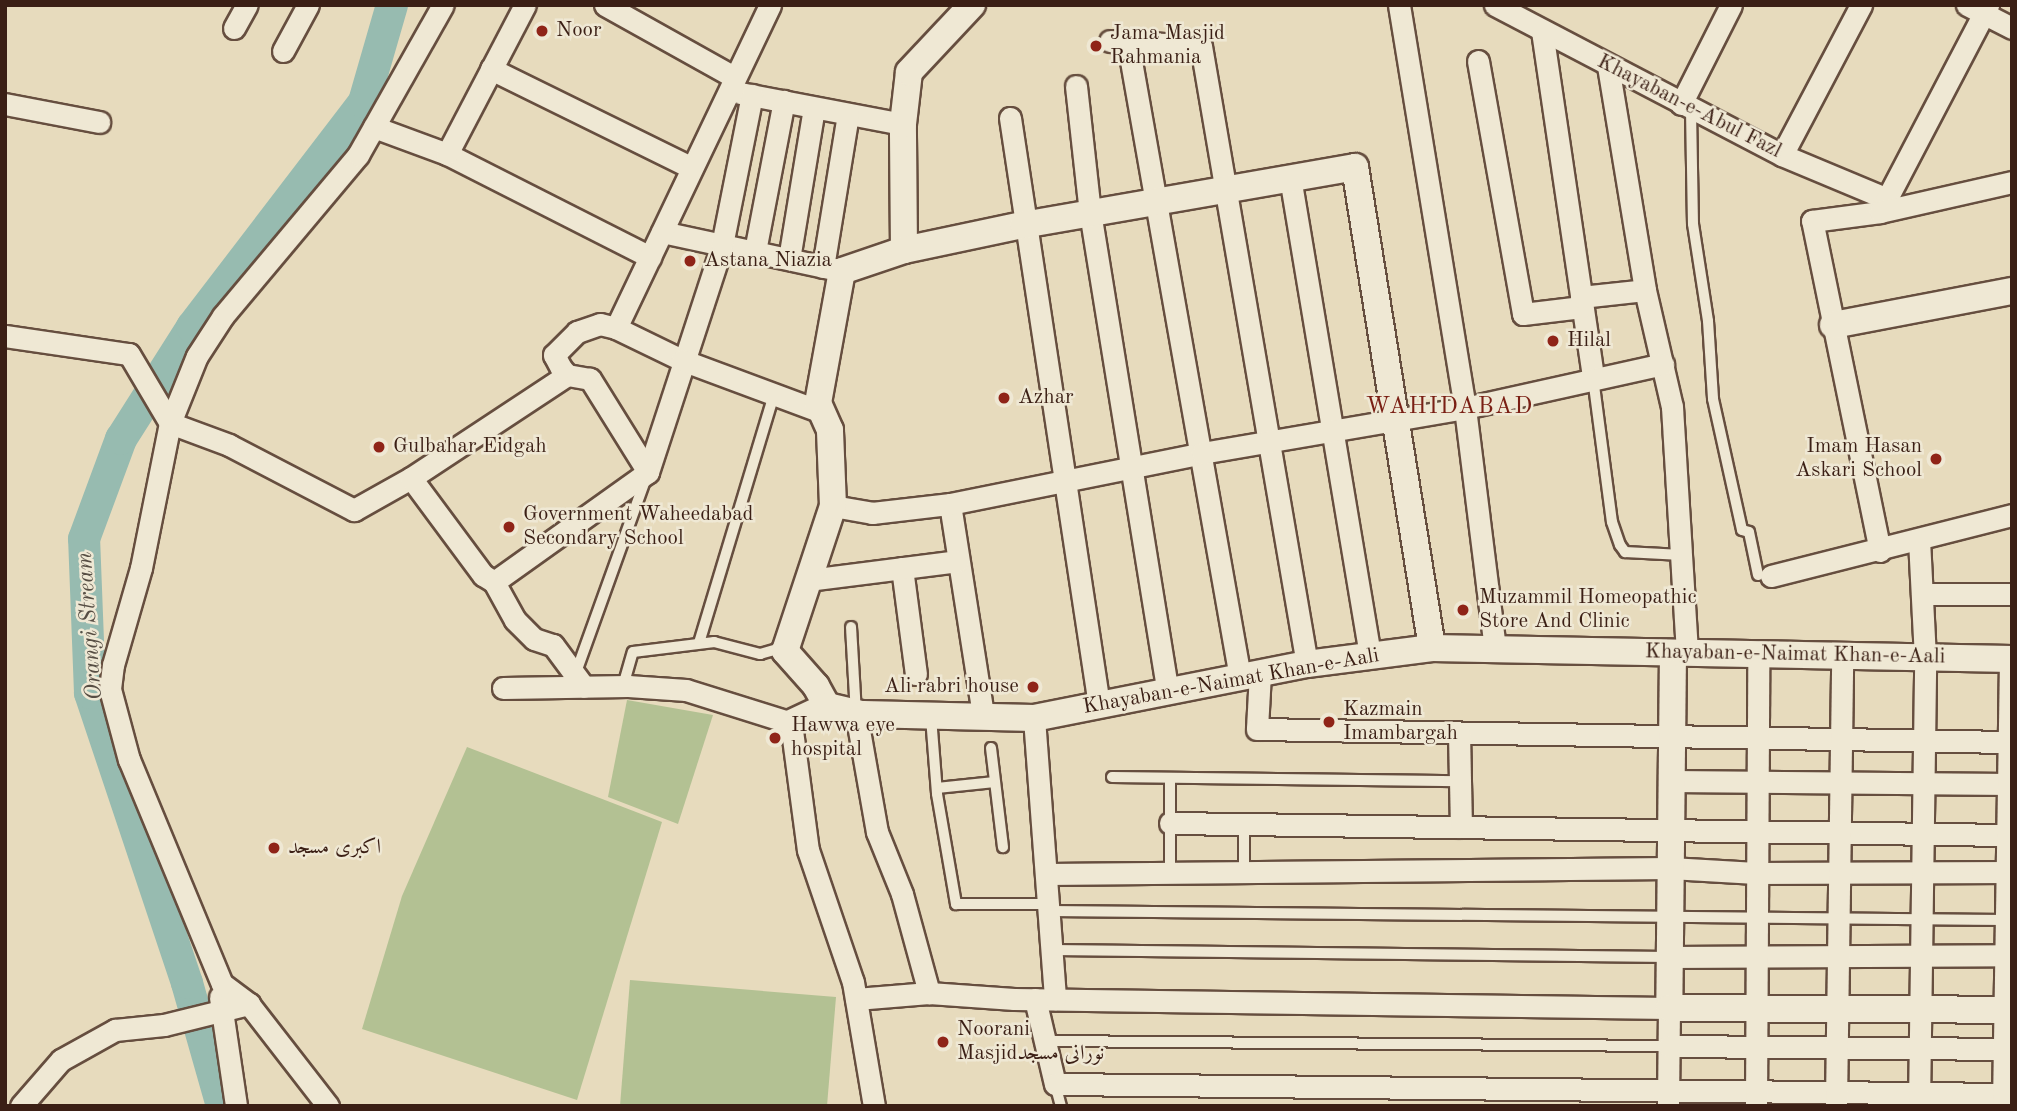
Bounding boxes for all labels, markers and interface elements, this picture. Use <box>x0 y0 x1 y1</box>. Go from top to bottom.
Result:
place label: Noor <box>556 18 602 44</box>
place label: Jama Masjid Rahmania <box>1110 21 1225 71</box>
marker: Noor <box>534 23 550 39</box>
marker: Jama Masjid Rahmania <box>1088 38 1104 54</box>
street label: Khayaban-e-Abul Fazl <box>1593 50 1785 164</box>
place label: Astana Niazia <box>704 248 832 274</box>
marker: Astana Niazia <box>682 253 698 269</box>
place label: Hilal <box>1567 328 1611 354</box>
marker: Hilal <box>1545 333 1561 349</box>
place label: Azhar <box>1018 385 1074 411</box>
marker: Azhar <box>996 390 1012 406</box>
district label: WAHIDABAD <box>1367 393 1533 421</box>
place label: Gulbahar Eidgah <box>393 434 547 460</box>
place label: Imam Hasan Askari School <box>1795 434 1922 484</box>
marker: Gulbahar Eidgah <box>371 439 387 455</box>
marker: Imam Hasan Askari School <box>1928 451 1944 467</box>
place label: Government Waheedabad Secondary School <box>523 502 754 552</box>
marker: Government Waheedabad Secondary School <box>501 519 517 535</box>
water label: Orangi Stream <box>71 551 109 701</box>
place label: Muzammil Homeopathic Store And Clinic <box>1479 585 1697 635</box>
marker: Muzammil Homeopathic Store And Clinic <box>1453 600 1473 620</box>
street label: Khayaban-e-Naimat Khan-e-Aali <box>1645 640 1945 670</box>
street label: Khayaban-e-Naimat Khan-e-Aali <box>1081 644 1381 720</box>
place label: Ali rabri house <box>884 674 1019 700</box>
marker: Ali rabri house <box>1025 679 1041 695</box>
place label: Kazmain Imambargah <box>1343 697 1458 747</box>
place label: Hawwa eye hospital <box>791 713 895 763</box>
marker: Kazmain Imambargah <box>1321 714 1337 730</box>
marker: Hawwa eye hospital <box>765 728 785 748</box>
place label: اکبری مسجد <box>288 835 381 861</box>
marker: اکبری مسجد <box>266 840 282 856</box>
place label: Noorani Masjidنورانی مسجد <box>957 1017 1104 1067</box>
marker: Noorani Masjidنورانی مسجد <box>935 1034 951 1050</box>

